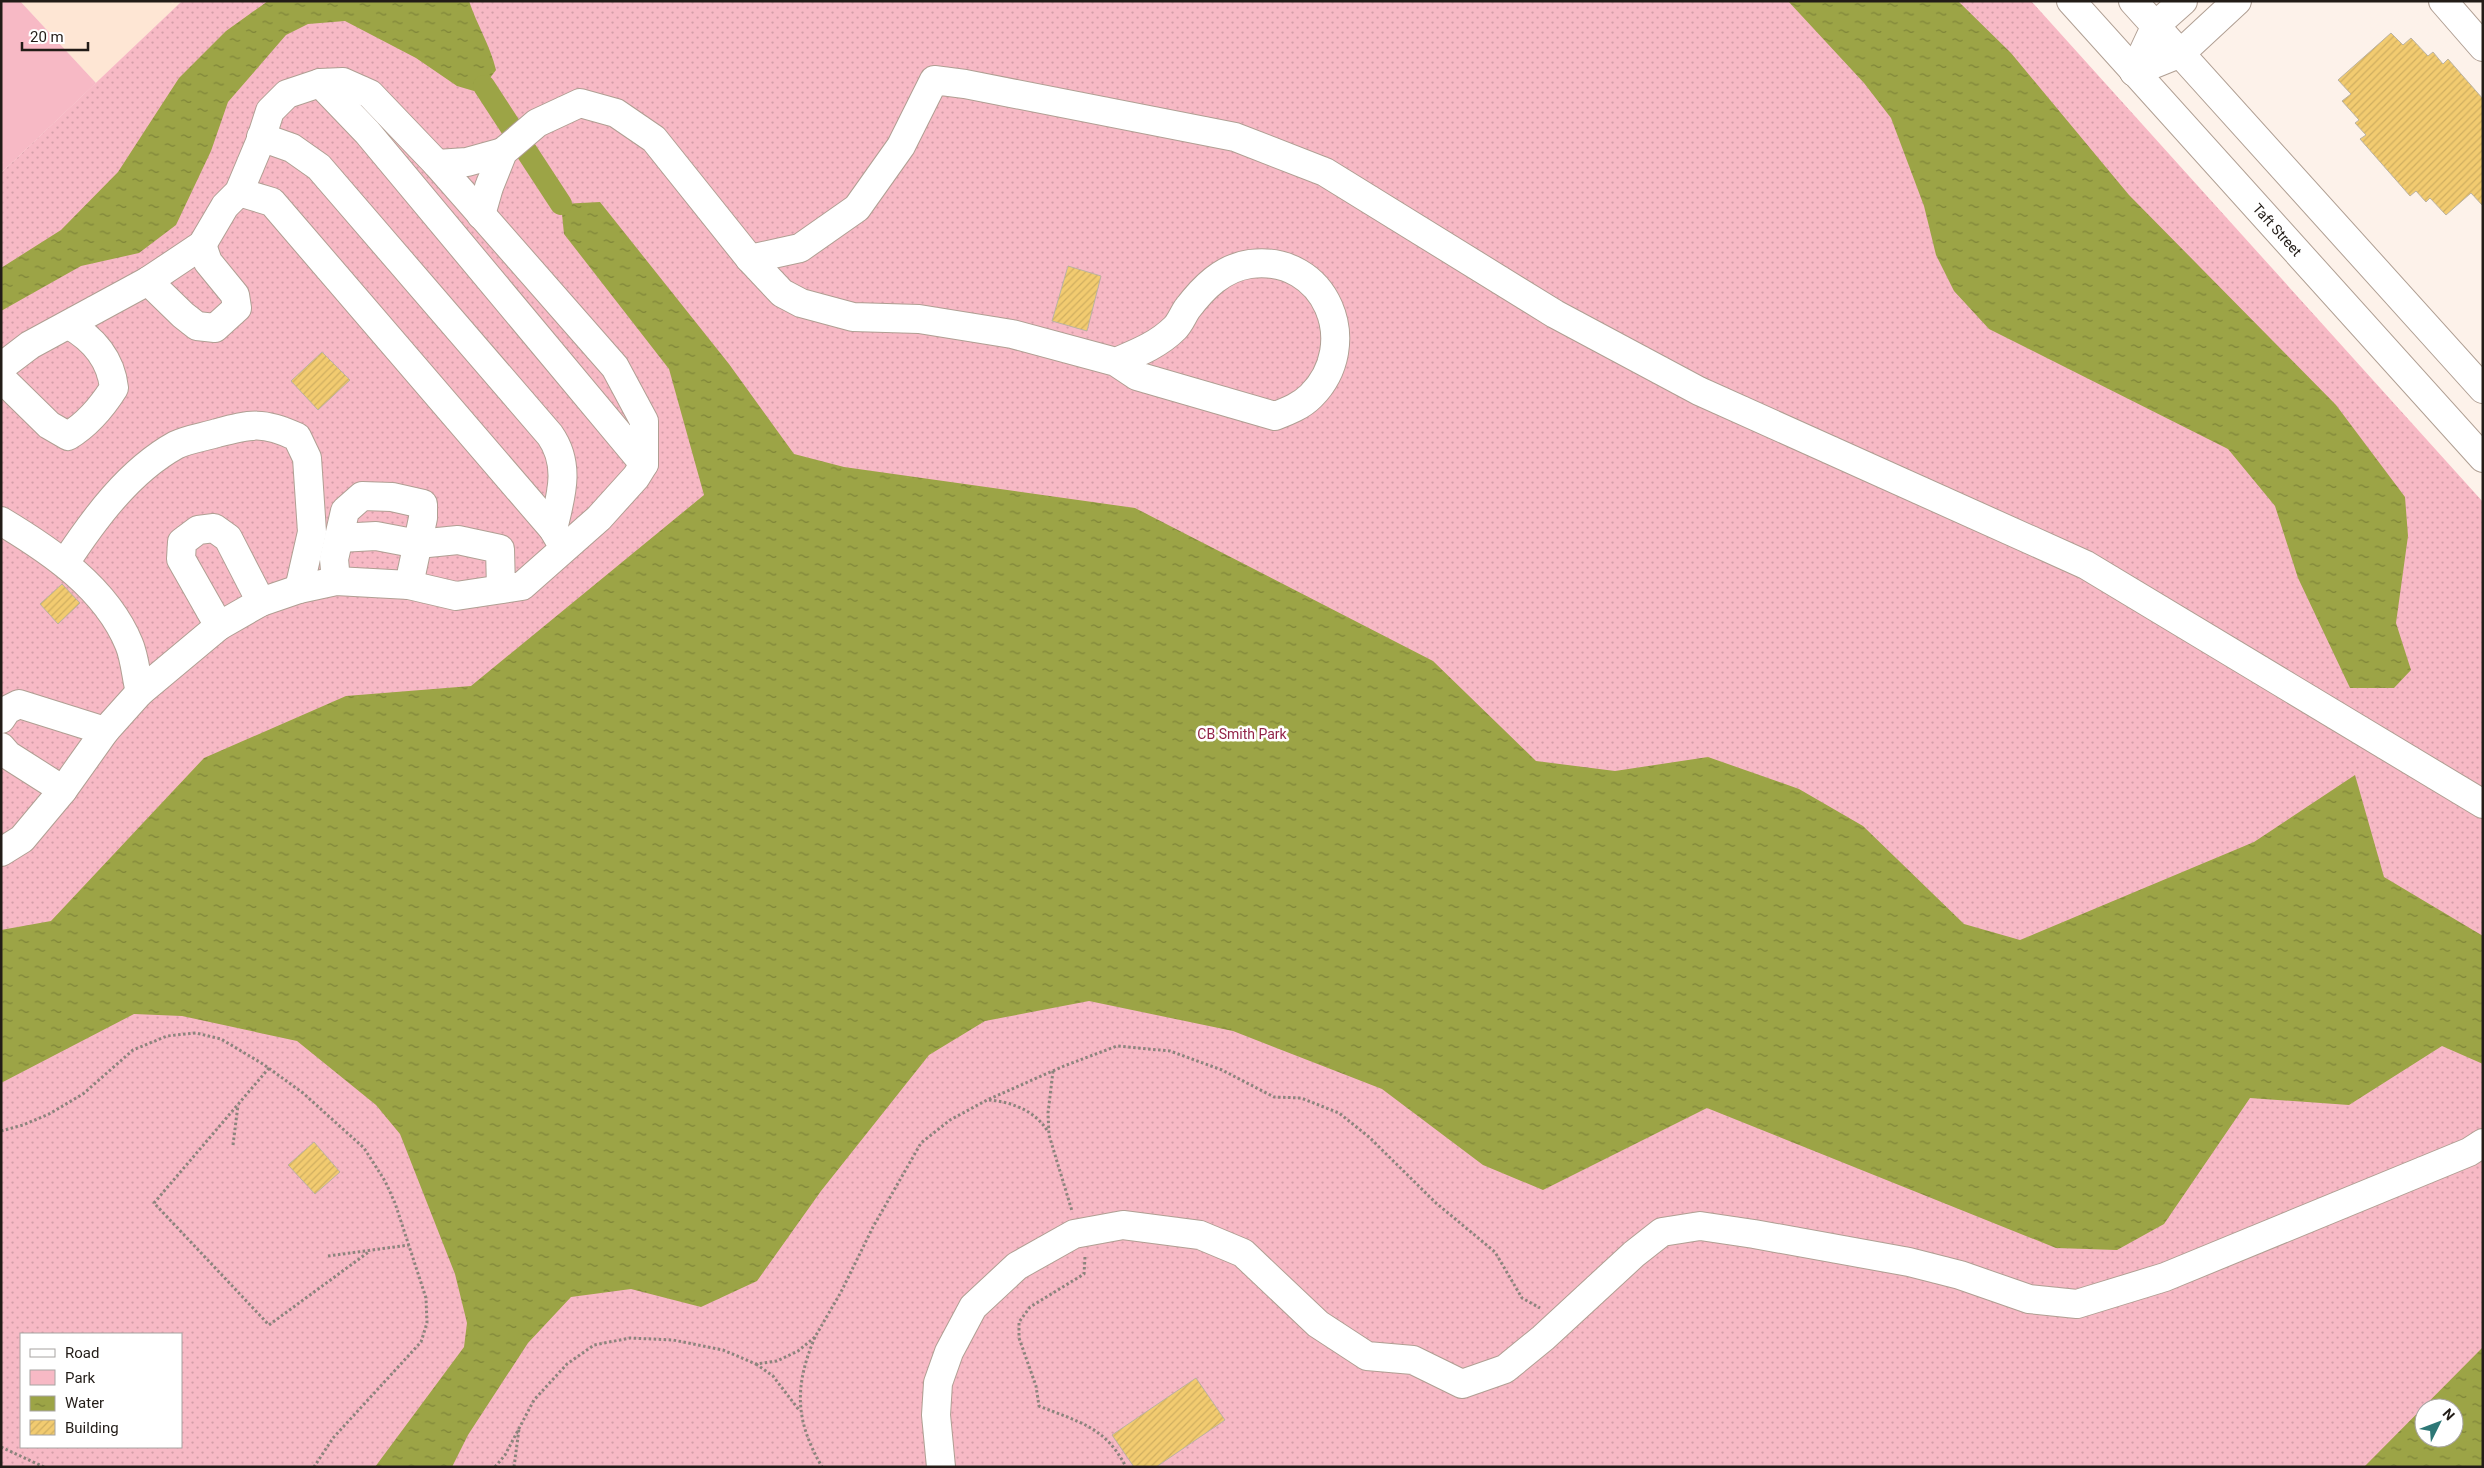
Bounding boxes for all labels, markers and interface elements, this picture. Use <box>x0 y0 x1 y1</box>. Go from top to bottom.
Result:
scale bar <box>22 20 89 52</box>
text: 20 m <box>30 28 64 46</box>
street label: Taft Street <box>2249 200 2305 260</box>
park label: CB Smith Park <box>1197 726 1288 742</box>
legend <box>20 1333 182 1448</box>
text: Road <box>65 1344 99 1362</box>
text: Park <box>65 1369 96 1387</box>
text: Water <box>65 1394 104 1412</box>
north arrow <box>2414 1398 2464 1448</box>
text: N <box>2439 1405 2458 1423</box>
text: Building <box>65 1419 119 1437</box>

